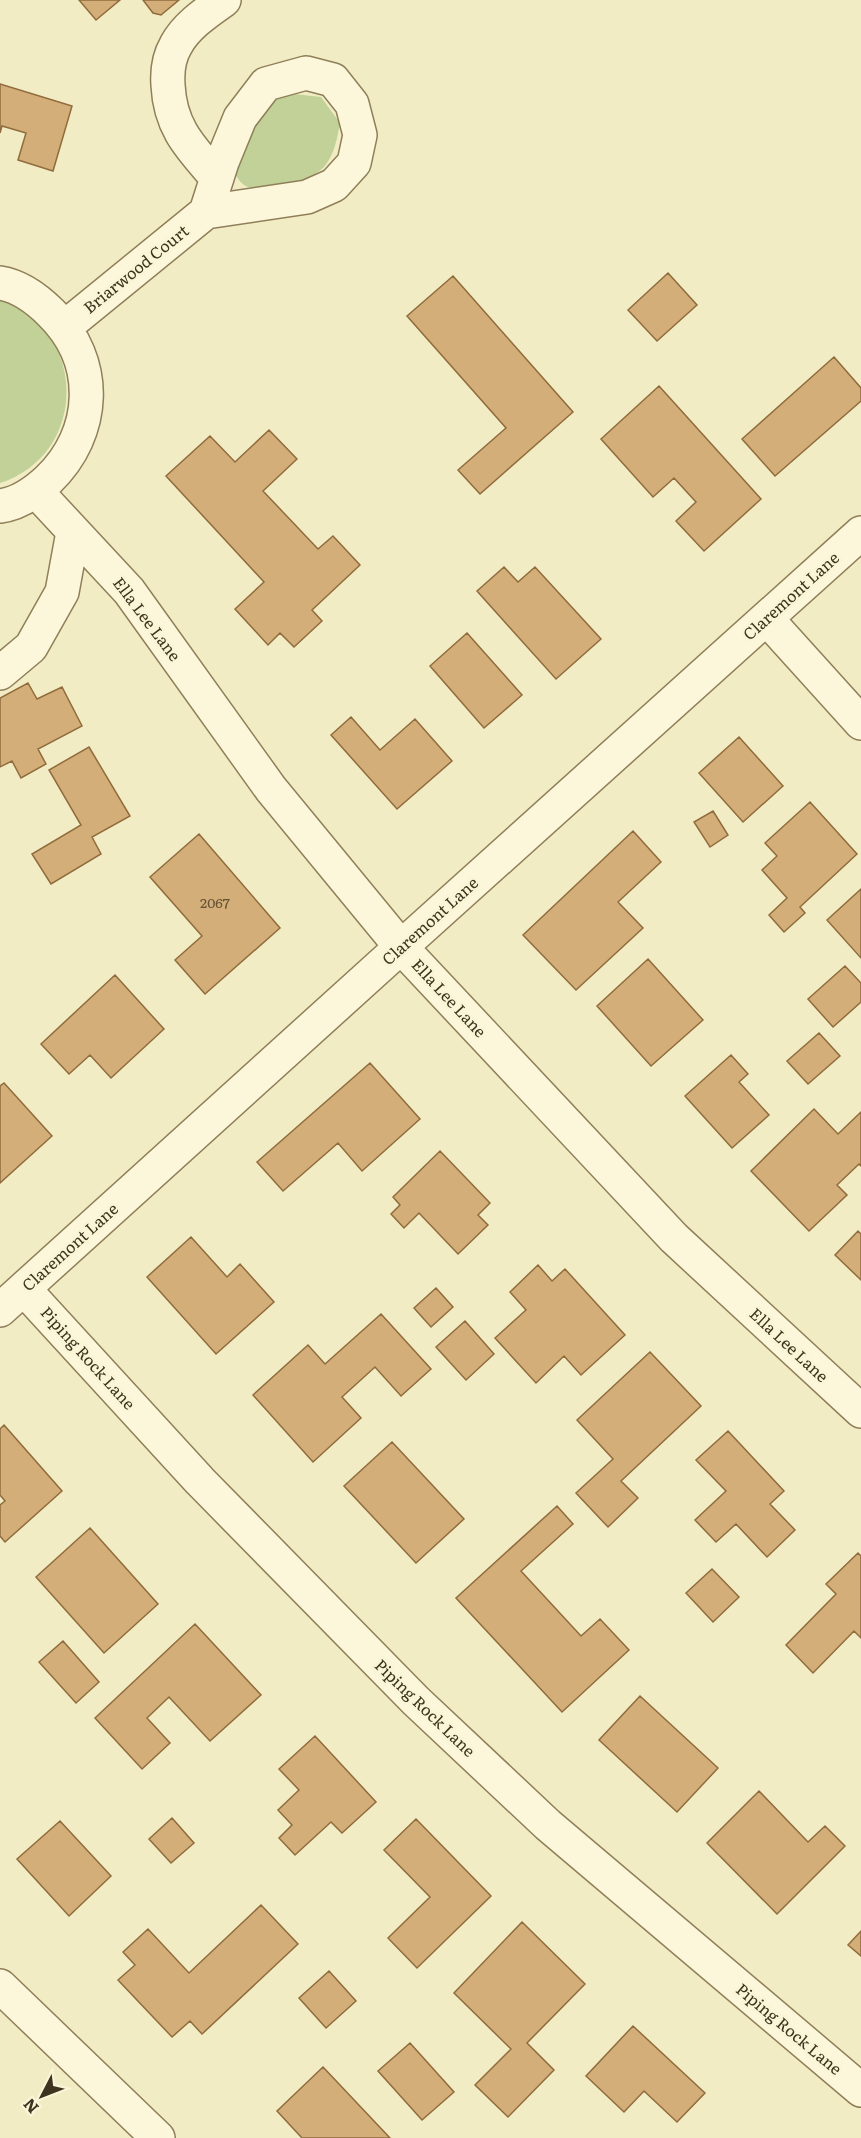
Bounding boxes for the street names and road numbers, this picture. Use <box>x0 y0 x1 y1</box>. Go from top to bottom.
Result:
street label: Briarwood Court <box>78 218 194 318</box>
street label: Claremont Lane <box>737 545 844 645</box>
street label: Ella Lee Lane <box>108 571 188 666</box>
street label: Claremont Lane <box>376 870 483 970</box>
street label: Ella Lee Lane <box>407 953 493 1042</box>
street label: Claremont Lane <box>16 1196 123 1296</box>
street label: Piping Rock Lane <box>36 1300 142 1414</box>
street label: Ella Lee Lane <box>745 1301 834 1387</box>
street label: Piping Rock Lane <box>370 1653 481 1762</box>
street label: Piping Rock Lane <box>732 1977 848 2080</box>

